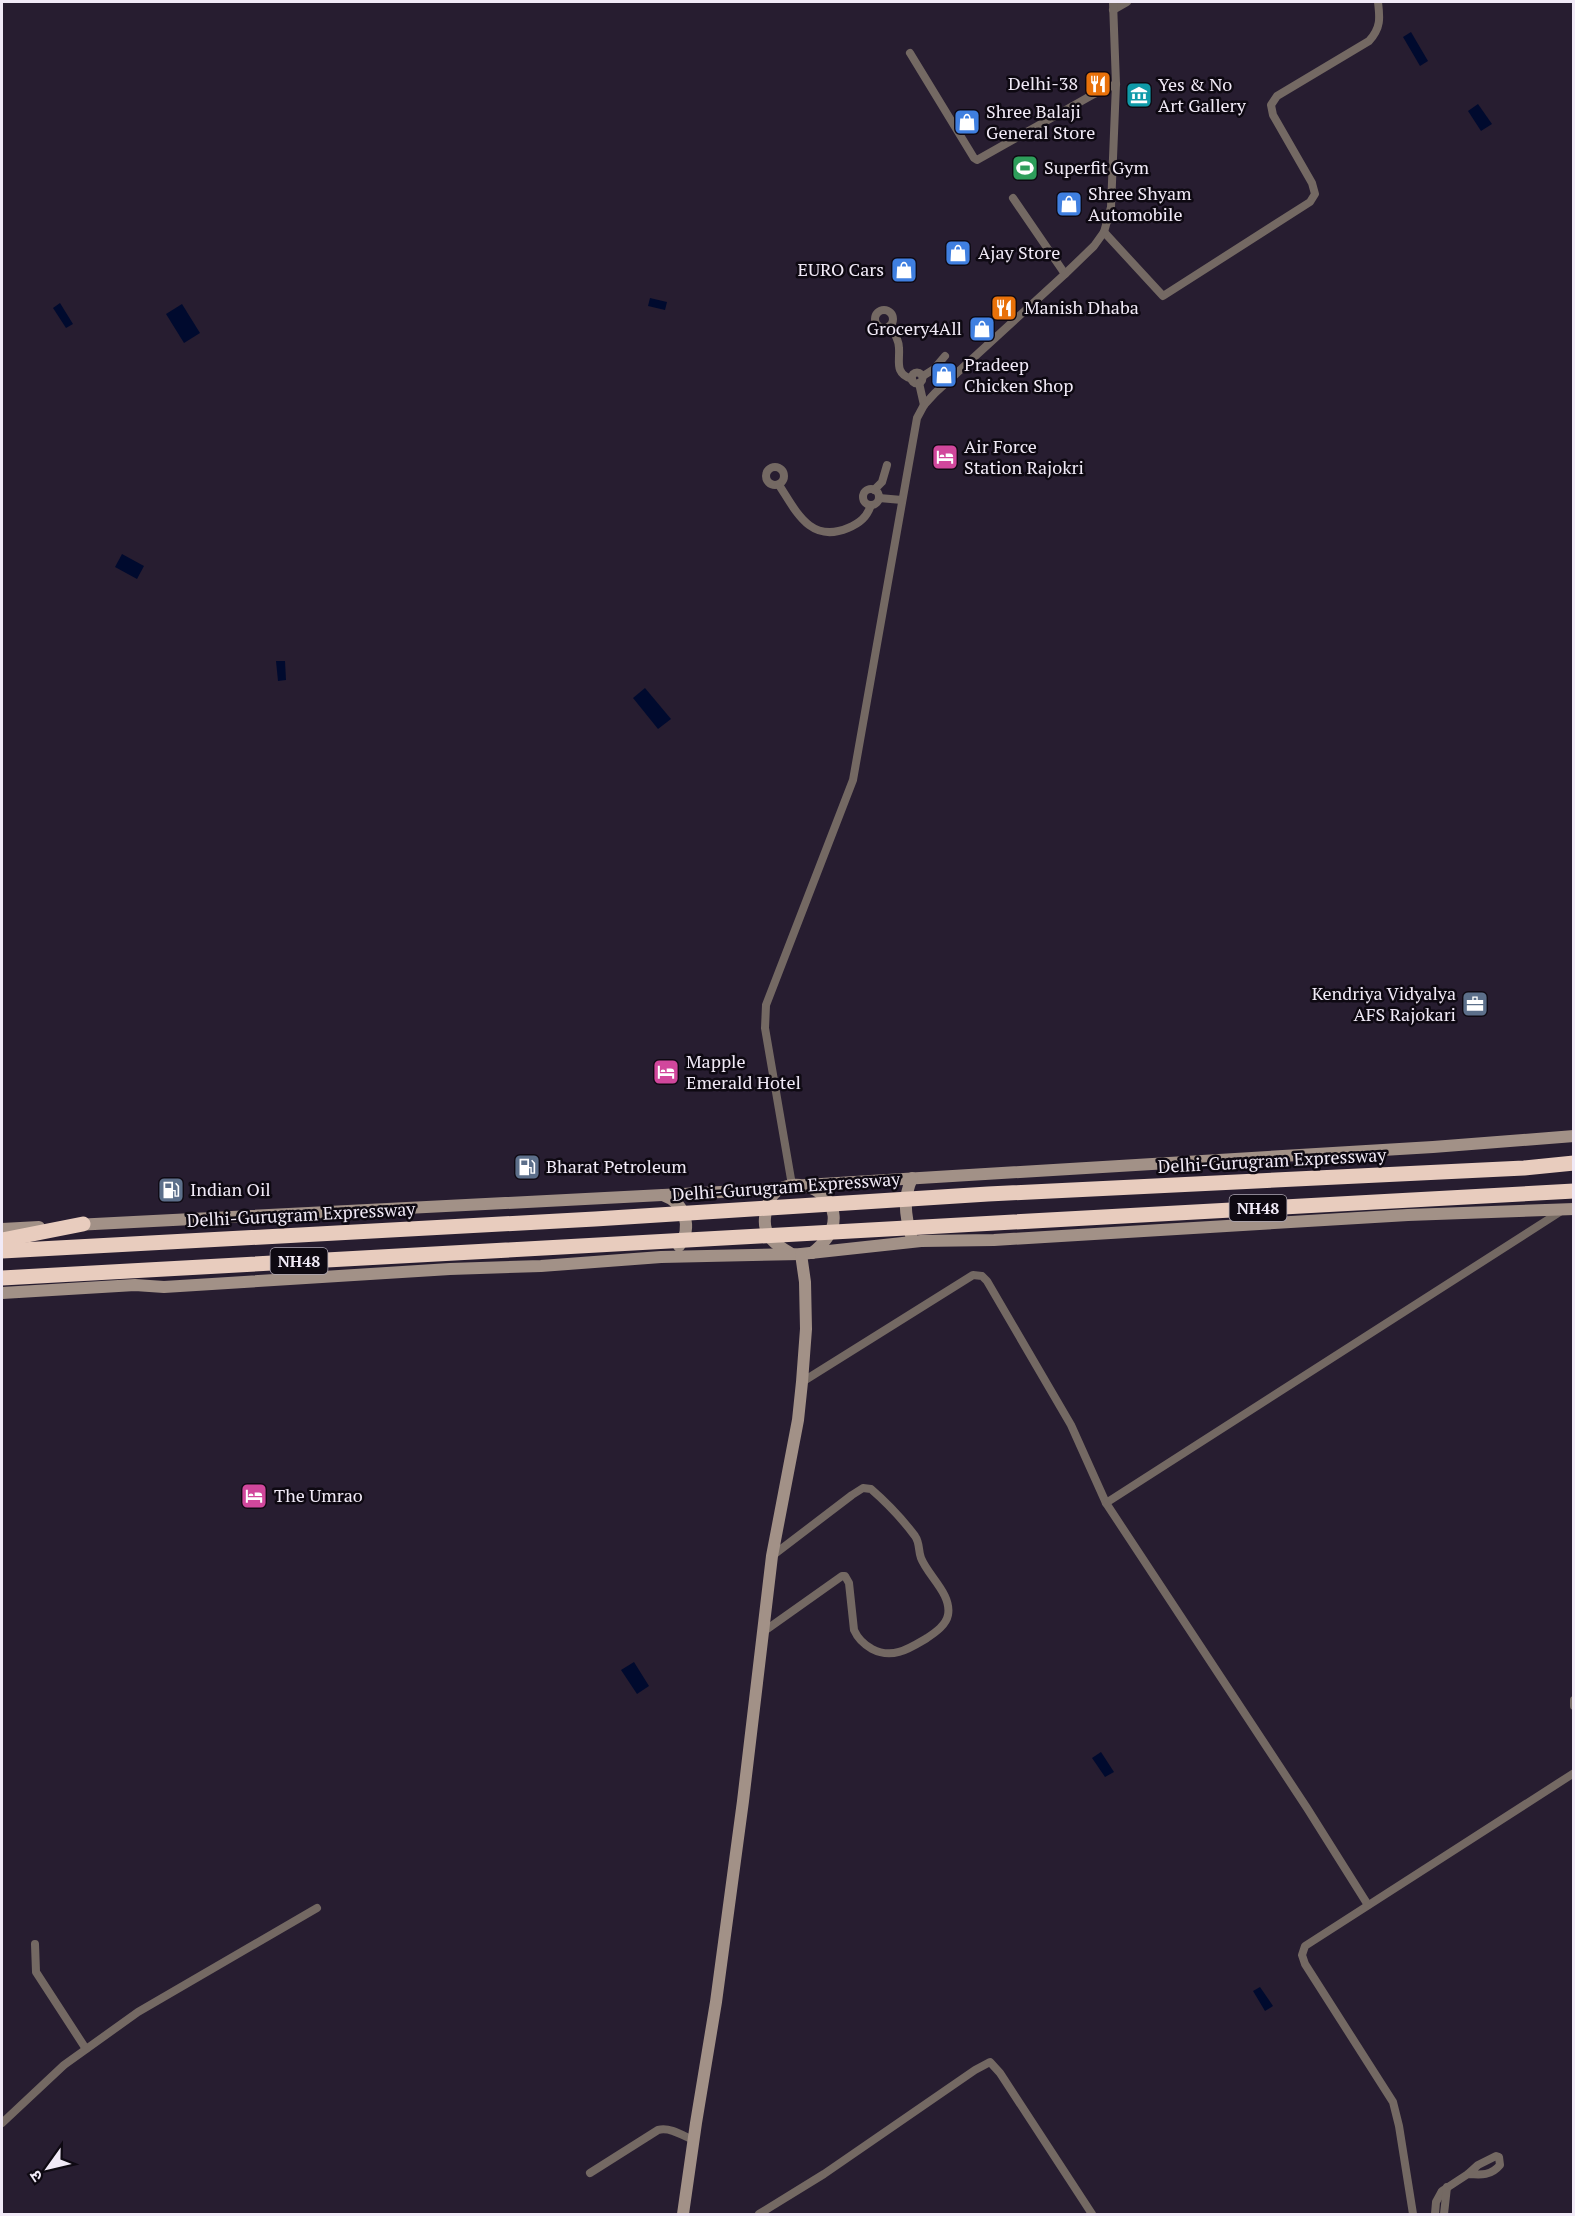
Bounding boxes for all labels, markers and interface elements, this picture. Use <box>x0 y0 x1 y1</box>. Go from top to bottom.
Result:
restaurant icon: Delhi-38 <box>1083 69 1113 99</box>
place label: Delhi-38 <box>1008 71 1078 95</box>
place label: Yes & No Art Gallery <box>1158 72 1247 117</box>
museum icon: Yes & No Art Gallery <box>1124 80 1154 110</box>
place label: Shree Balaji General Store <box>986 99 1095 144</box>
shop icon: Shree Balaji General Store <box>952 107 982 137</box>
sports icon: Superfit Gym <box>1010 153 1040 183</box>
place label: Superfit Gym <box>1044 155 1149 179</box>
place label: Shree Shyam Automobile <box>1088 181 1192 226</box>
shop icon: Shree Shyam Automobile <box>1054 189 1084 219</box>
shop icon: Ajay Store <box>943 238 973 268</box>
place label: Ajay Store <box>978 240 1060 264</box>
shop icon: EURO Cars <box>889 255 919 285</box>
place label: EURO Cars <box>797 257 884 281</box>
restaurant icon: Manish Dhaba <box>989 293 1019 323</box>
place label: Manish Dhaba <box>1024 295 1139 319</box>
shop icon: Grocery4All <box>967 314 997 344</box>
place label: Grocery4All <box>867 316 962 340</box>
place label: Pradeep Chicken Shop <box>964 352 1074 397</box>
shop icon: Pradeep Chicken Shop <box>929 360 959 390</box>
place label: Air Force Station Rajokri <box>964 434 1084 479</box>
hotel icon: Air Force Station Rajokri <box>930 442 960 472</box>
place label: Kendriya Vidyalya AFS Rajokari <box>1312 981 1456 1026</box>
office icon: Kendriya Vidyalya AFS Rajokari <box>1460 989 1490 1019</box>
place label: Mapple Emerald Hotel <box>686 1049 801 1094</box>
hotel icon: Mapple Emerald Hotel <box>651 1057 681 1087</box>
street label: Delhi-Gurugram Expressway <box>1157 1142 1388 1178</box>
fuel station icon: Bharat Petroleum <box>512 1152 542 1182</box>
place label: Bharat Petroleum <box>546 1154 687 1178</box>
street label: Delhi-Gurugram Expressway <box>671 1166 902 1206</box>
fuel station icon: Indian Oil <box>156 1175 186 1205</box>
place label: Indian Oil <box>190 1177 271 1201</box>
road number: NH48 <box>1230 1195 1286 1221</box>
street label: Delhi-Gurugram Expressway <box>186 1196 417 1232</box>
road number: NH48 <box>270 1248 328 1274</box>
hotel icon: The Umrao <box>239 1481 269 1511</box>
place label: The Umrao <box>274 1483 363 1507</box>
north arrow <box>18 2138 78 2198</box>
text: उ <box>23 2166 47 2186</box>

